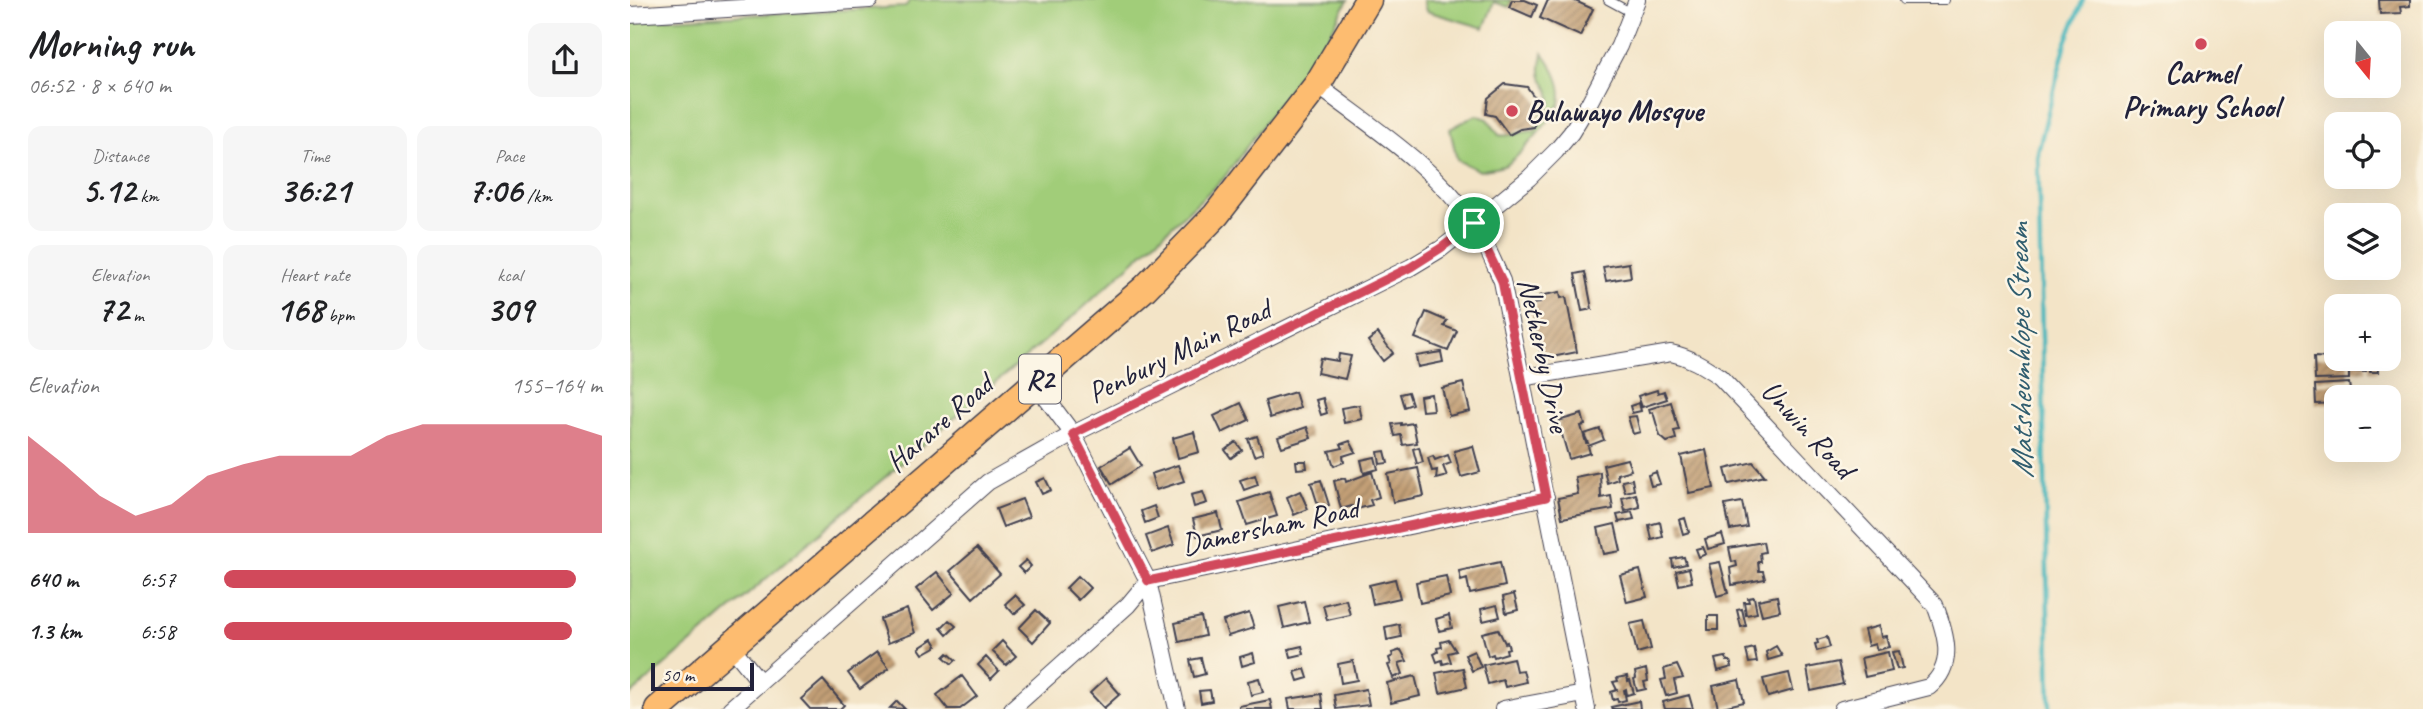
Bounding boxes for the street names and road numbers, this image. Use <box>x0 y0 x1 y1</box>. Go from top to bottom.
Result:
street label: Netherby Drive <box>1509 275 1579 438</box>
street label: Penbury Main Road <box>1081 288 1280 412</box>
road number: R2 <box>1019 354 1061 404</box>
street label: Harare Road <box>877 363 1004 480</box>
street label: Unwin Road <box>1753 372 1866 489</box>
street label: Damersham Road <box>1178 488 1366 563</box>

